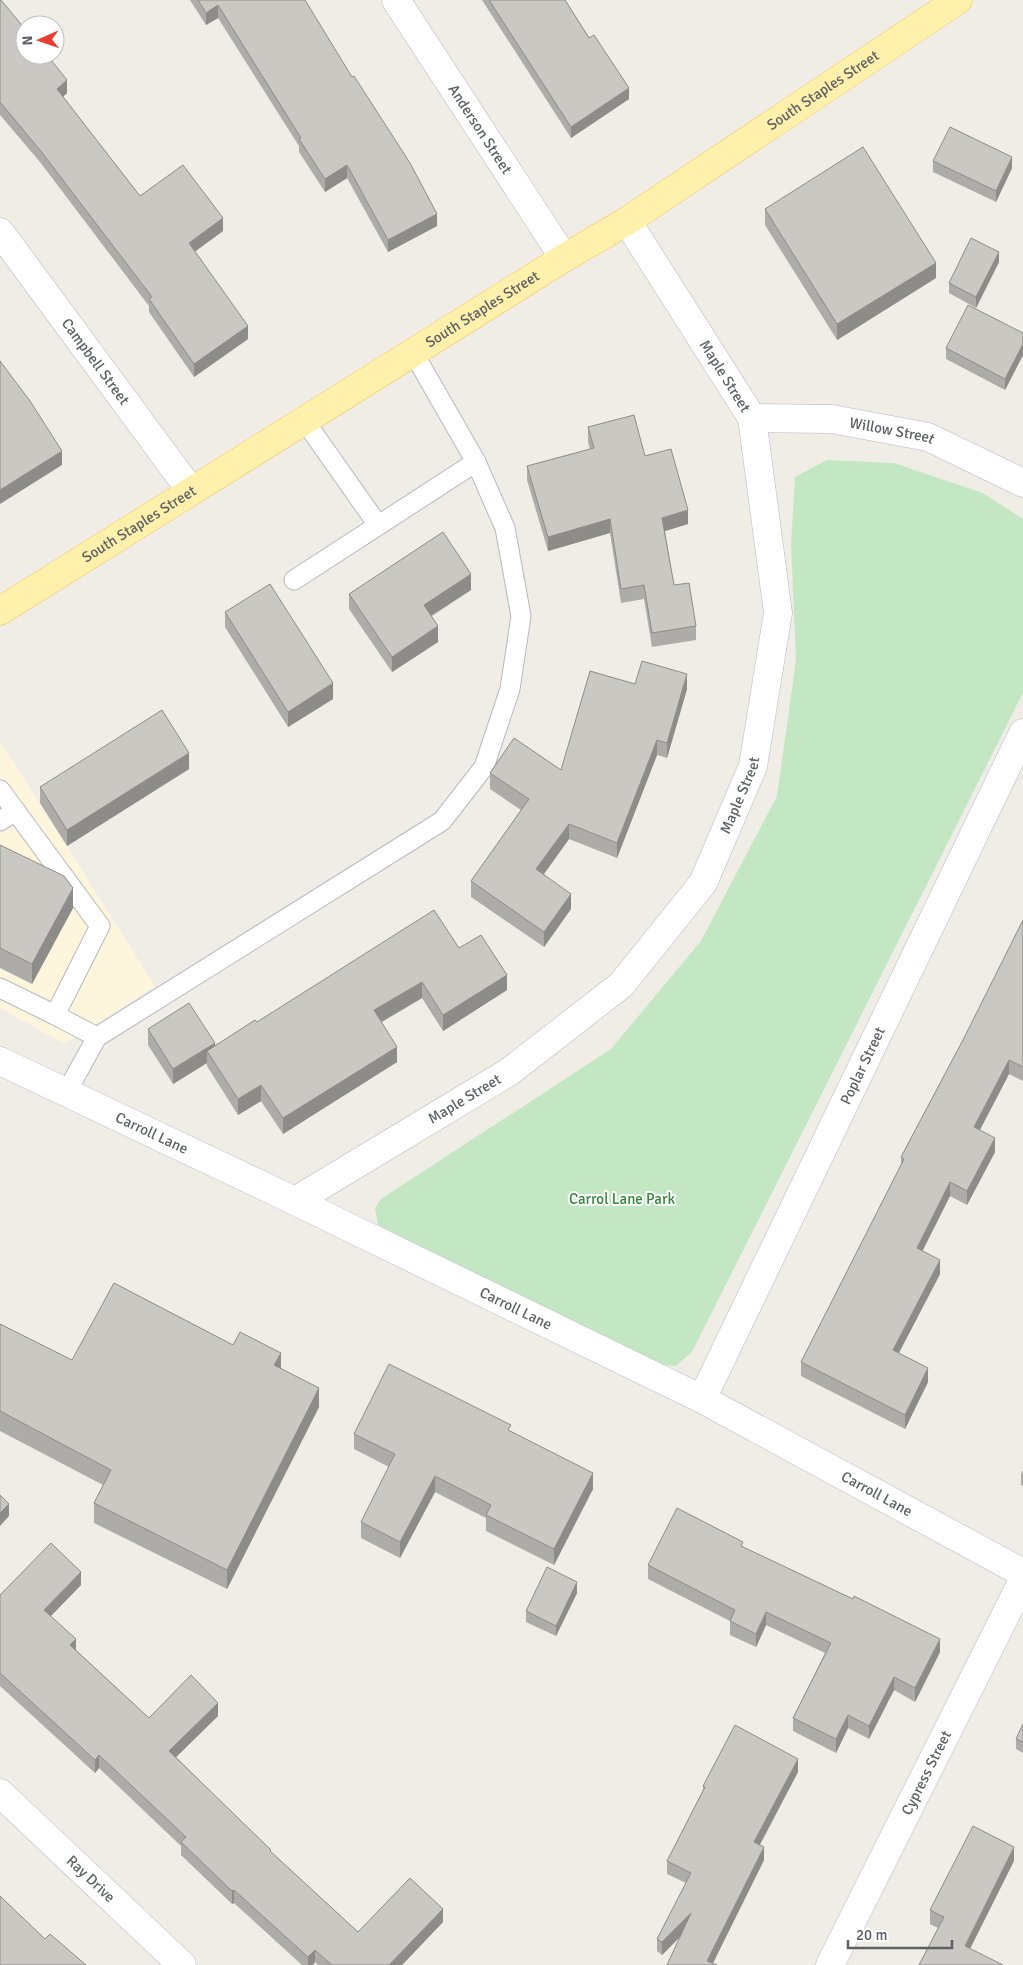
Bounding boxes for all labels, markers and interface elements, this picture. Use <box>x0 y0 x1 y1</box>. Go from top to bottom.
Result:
north arrow <box>15 15 65 65</box>
text: N <box>19 35 36 46</box>
street label: South Staples Street <box>763 46 882 134</box>
street label: Anderson Street <box>444 81 516 177</box>
street label: South Staples Street <box>422 267 543 352</box>
street label: Campbell Street <box>58 315 133 408</box>
street label: Maple Street <box>696 337 754 415</box>
street label: Willow Street <box>848 413 938 448</box>
street label: South Staples Street <box>79 482 199 566</box>
street label: Maple Street <box>716 756 763 836</box>
street label: Poplar Street <box>836 1024 889 1107</box>
street label: Maple Street <box>425 1070 504 1128</box>
street label: Carroll Lane <box>113 1108 191 1158</box>
park label: Carrol Lane Park <box>569 1190 675 1208</box>
street label: Carroll Lane <box>477 1283 555 1334</box>
street label: Carroll Lane <box>838 1467 915 1520</box>
street label: Cypress Street <box>898 1727 955 1818</box>
street label: Ray Drive <box>63 1852 119 1906</box>
scale bar <box>848 1918 952 1950</box>
text: 20 m <box>856 1926 887 1944</box>

